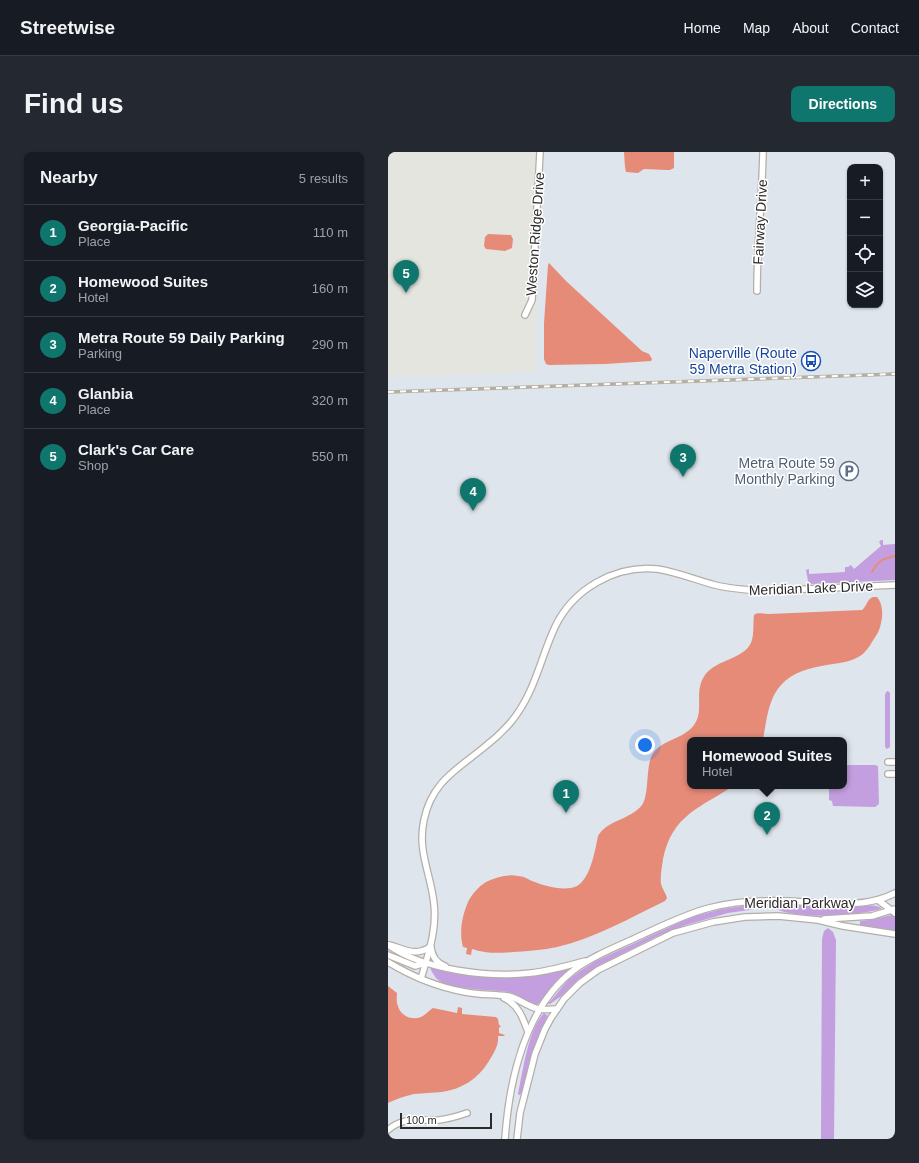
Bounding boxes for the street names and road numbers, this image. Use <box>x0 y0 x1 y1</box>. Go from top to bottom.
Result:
street label: Weston Ridge Drive <box>523 171 547 297</box>
street label: Fairway Drive <box>750 179 770 265</box>
street label: Meridian Lake Drive <box>749 578 874 598</box>
street label: Meridian Parkway <box>744 895 856 911</box>

